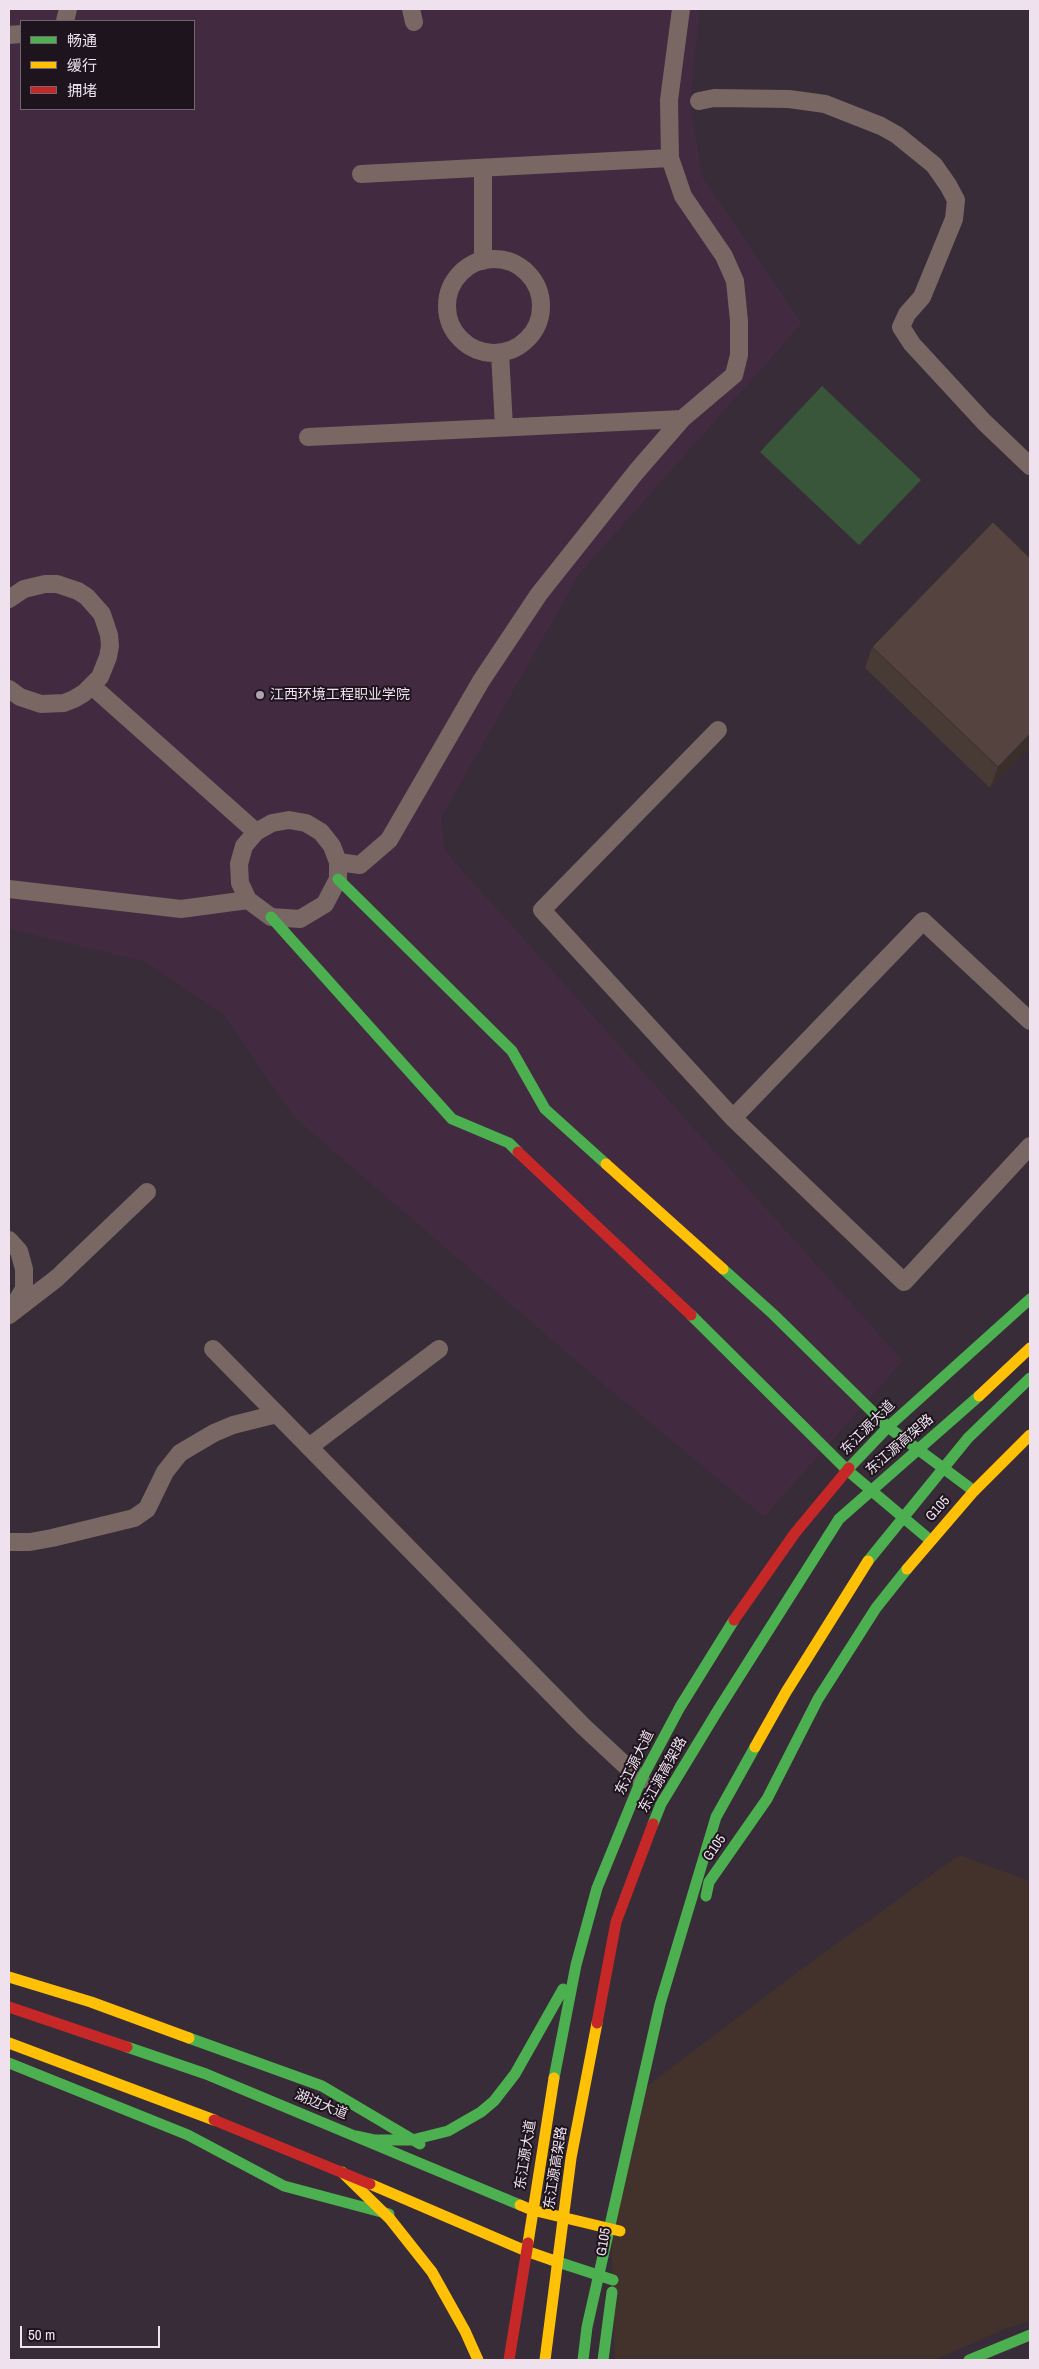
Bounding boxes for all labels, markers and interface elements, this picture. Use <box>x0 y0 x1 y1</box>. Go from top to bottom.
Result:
legend <box>20 20 195 110</box>
text: 畅通 <box>67 30 97 51</box>
text: 缓行 <box>67 55 97 76</box>
text: 拥堵 <box>67 80 97 101</box>
place label: 江西环境工程职业学院 <box>270 687 410 703</box>
marker: 江西环境工程职业学院 <box>254 689 266 701</box>
street label: 东江源大道 <box>837 1397 899 1459</box>
street label: 东江源高架路 <box>863 1411 937 1479</box>
street label: G105 <box>922 1493 954 1525</box>
street label: 东江源大道 <box>612 1728 658 1798</box>
street label: 东江源高架路 <box>635 1734 691 1816</box>
street label: G105 <box>700 1832 730 1864</box>
street label: 湖边大道 <box>292 2087 350 2123</box>
street label: 东江源大道 <box>512 2119 540 2191</box>
street label: 东江源高架路 <box>541 2125 571 2211</box>
street label: G105 <box>594 2227 614 2257</box>
scale bar <box>22 2316 162 2348</box>
text: 50 m <box>28 2324 55 2345</box>

